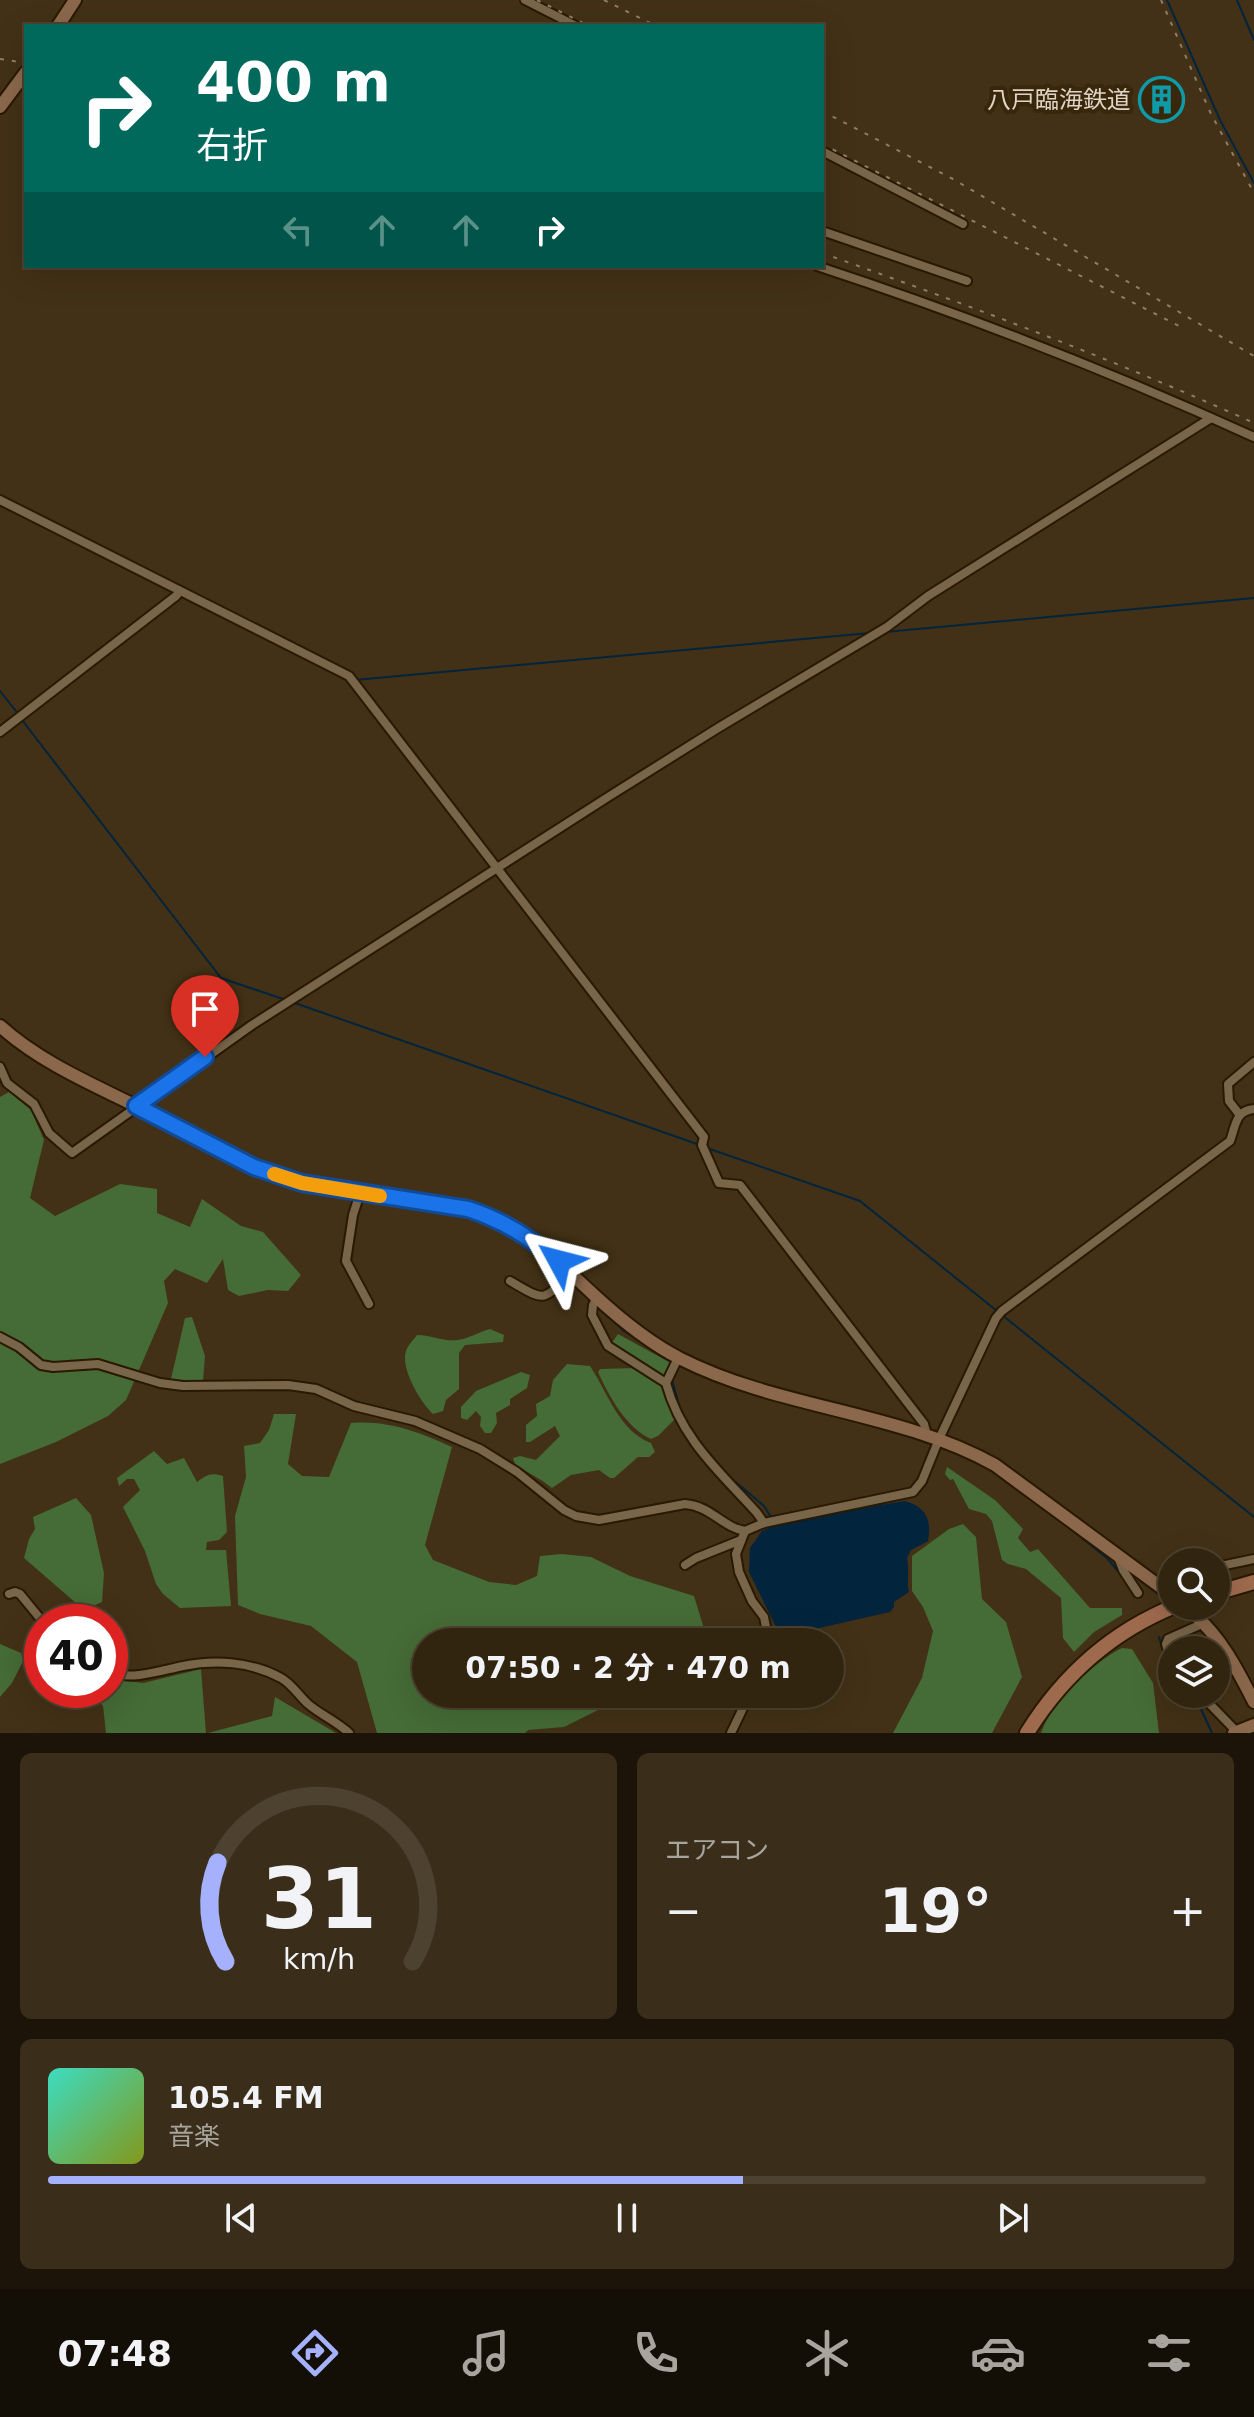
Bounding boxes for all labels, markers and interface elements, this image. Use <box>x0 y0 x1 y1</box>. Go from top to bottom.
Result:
text: 400 m <box>196 49 391 114</box>
icon: right <box>64 56 168 160</box>
building icon: 八戸臨海鉄道 <box>1138 76 1186 124</box>
place label: 八戸臨海鉄道 <box>987 86 1131 114</box>
text: 右折 <box>196 125 268 166</box>
icon: left <box>276 208 320 252</box>
icon: ahead <box>360 208 404 252</box>
icon: ahead <box>444 208 488 252</box>
icon: right <box>528 208 572 252</box>
pin <box>171 975 239 1057</box>
icon: arrive <box>183 987 227 1031</box>
position arrow <box>517 1219 601 1303</box>
map controls <box>1158 1548 1230 1708</box>
button: search <box>1158 1548 1230 1620</box>
speed limit sign: 40 <box>24 1604 128 1708</box>
button: layers <box>1158 1636 1230 1708</box>
text: 07:50 · 2 分 · 470 m <box>465 1650 791 1685</box>
text: エアコン <box>665 1835 769 1865</box>
text: 31 <box>261 1851 376 1948</box>
text: 19° <box>879 1876 992 1946</box>
text: − <box>665 1885 702 1936</box>
text: + <box>1169 1885 1206 1936</box>
text: km/h <box>282 1942 355 1976</box>
text: 105.4 FM <box>168 2080 324 2115</box>
text: 音楽 <box>168 2121 220 2151</box>
icon: previous <box>219 2196 263 2240</box>
icon: pause <box>605 2196 649 2240</box>
icon: next <box>991 2196 1035 2240</box>
icon: directions <box>287 2325 343 2381</box>
icon: music <box>458 2325 514 2381</box>
icon: phone <box>628 2325 684 2381</box>
icon: climate <box>799 2325 855 2381</box>
icon: car <box>970 2325 1026 2381</box>
icon: filters <box>1141 2325 1197 2381</box>
text: 07:48 <box>57 2333 172 2374</box>

